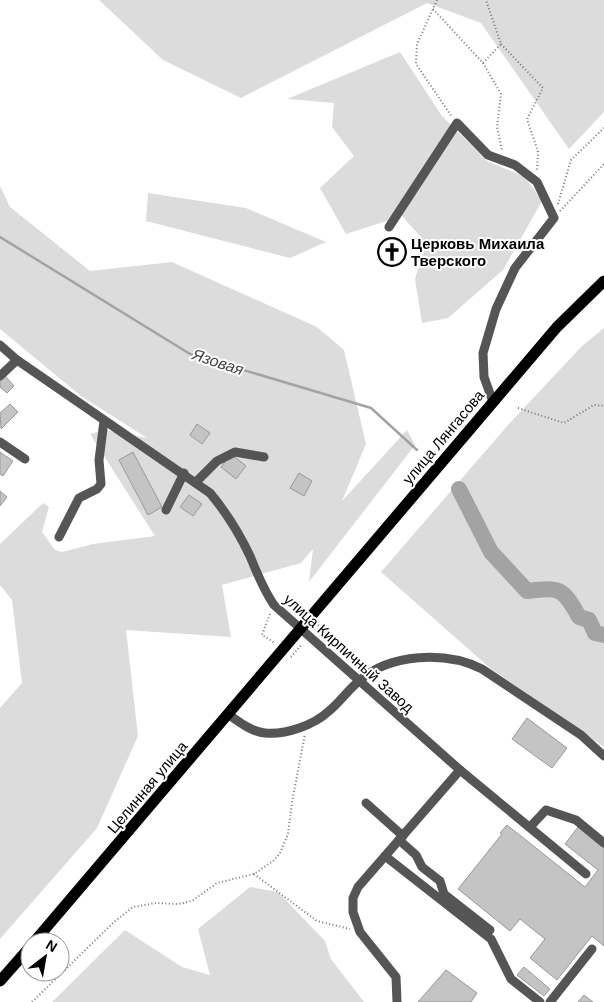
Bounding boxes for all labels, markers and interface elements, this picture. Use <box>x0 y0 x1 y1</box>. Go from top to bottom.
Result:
place label: Церковь Михаила Тверского <box>411 235 545 269</box>
church icon: Церковь Михаила Тверского <box>377 237 407 267</box>
water label: Язовая <box>189 345 246 378</box>
street label: улица Лянгасова <box>399 386 488 487</box>
street label: улица Кирпичный Завод <box>281 590 418 716</box>
street label: Целинная улица <box>104 737 191 836</box>
north arrow <box>20 932 70 982</box>
text: N <box>43 936 60 955</box>

